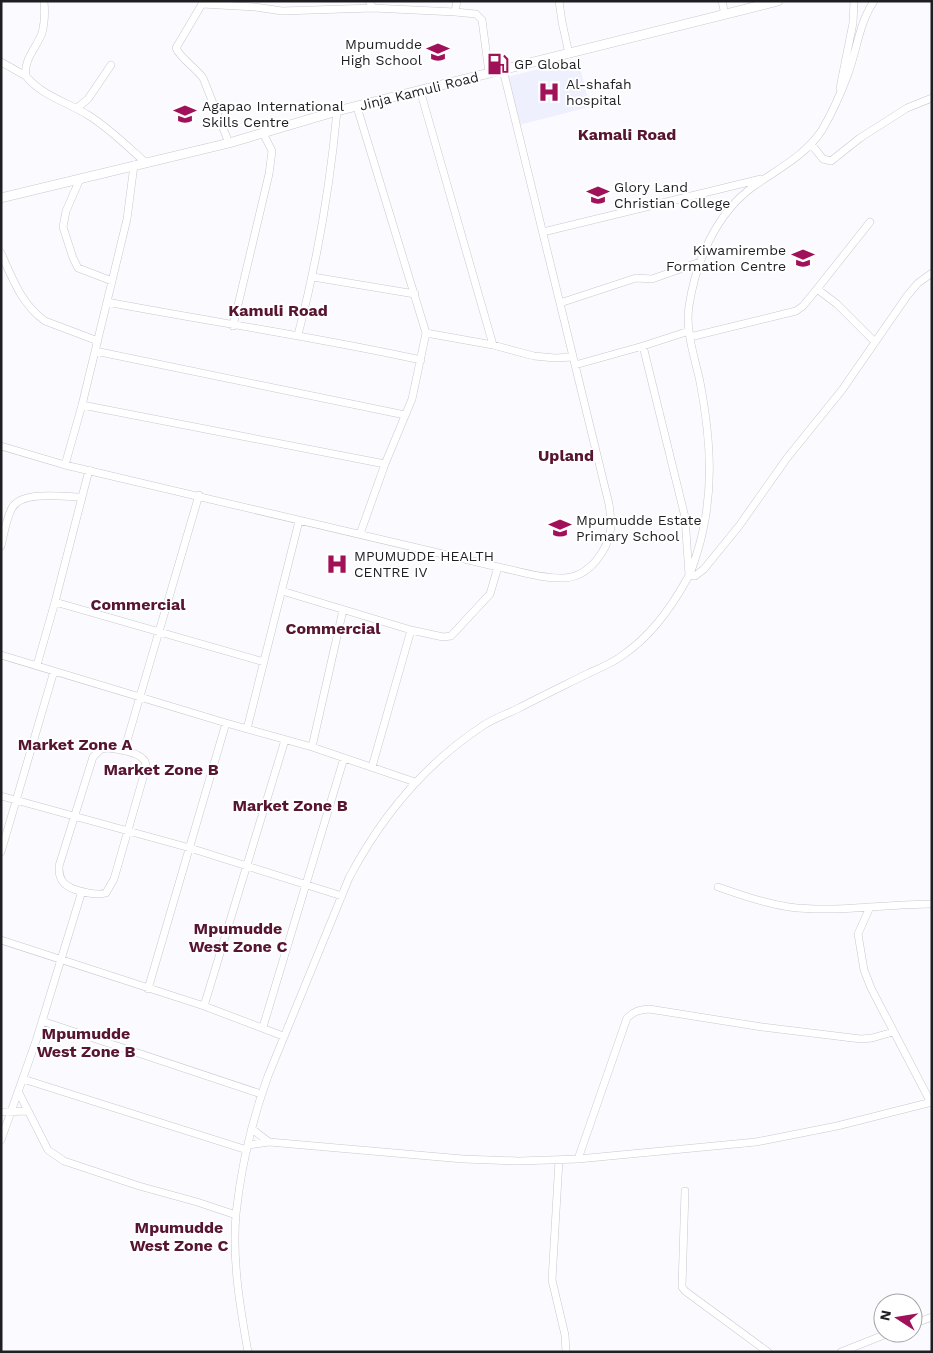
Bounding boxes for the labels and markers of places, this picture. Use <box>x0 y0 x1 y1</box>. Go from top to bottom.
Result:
place label: Mpumudde High School <box>341 36 423 68</box>
school or university icon: Mpumudde High School <box>425 39 451 65</box>
fuel station icon: GP Global <box>485 51 511 77</box>
place label: GP Global <box>514 56 582 72</box>
place label: Al-shafah hospital <box>566 76 632 108</box>
hospital icon: Al-shafah hospital <box>536 79 562 105</box>
place label: Agapao International Skills Centre <box>202 98 345 130</box>
school or university icon: Agapao International Skills Centre <box>172 101 198 127</box>
place label: Glory Land Christian College <box>614 179 730 211</box>
school or university icon: Glory Land Christian College <box>585 182 611 208</box>
place label: Kiwamirembe Formation Centre <box>666 242 786 274</box>
school or university icon: Kiwamirembe Formation Centre <box>790 245 816 271</box>
place label: Mpumudde Estate Primary School <box>576 512 701 544</box>
school or university icon: Mpumudde Estate Primary School <box>547 515 573 541</box>
place label: MPUMUDDE HEALTH CENTRE IV <box>354 548 494 580</box>
hospital icon: MPUMUDDE HEALTH CENTRE IV <box>324 551 350 577</box>

